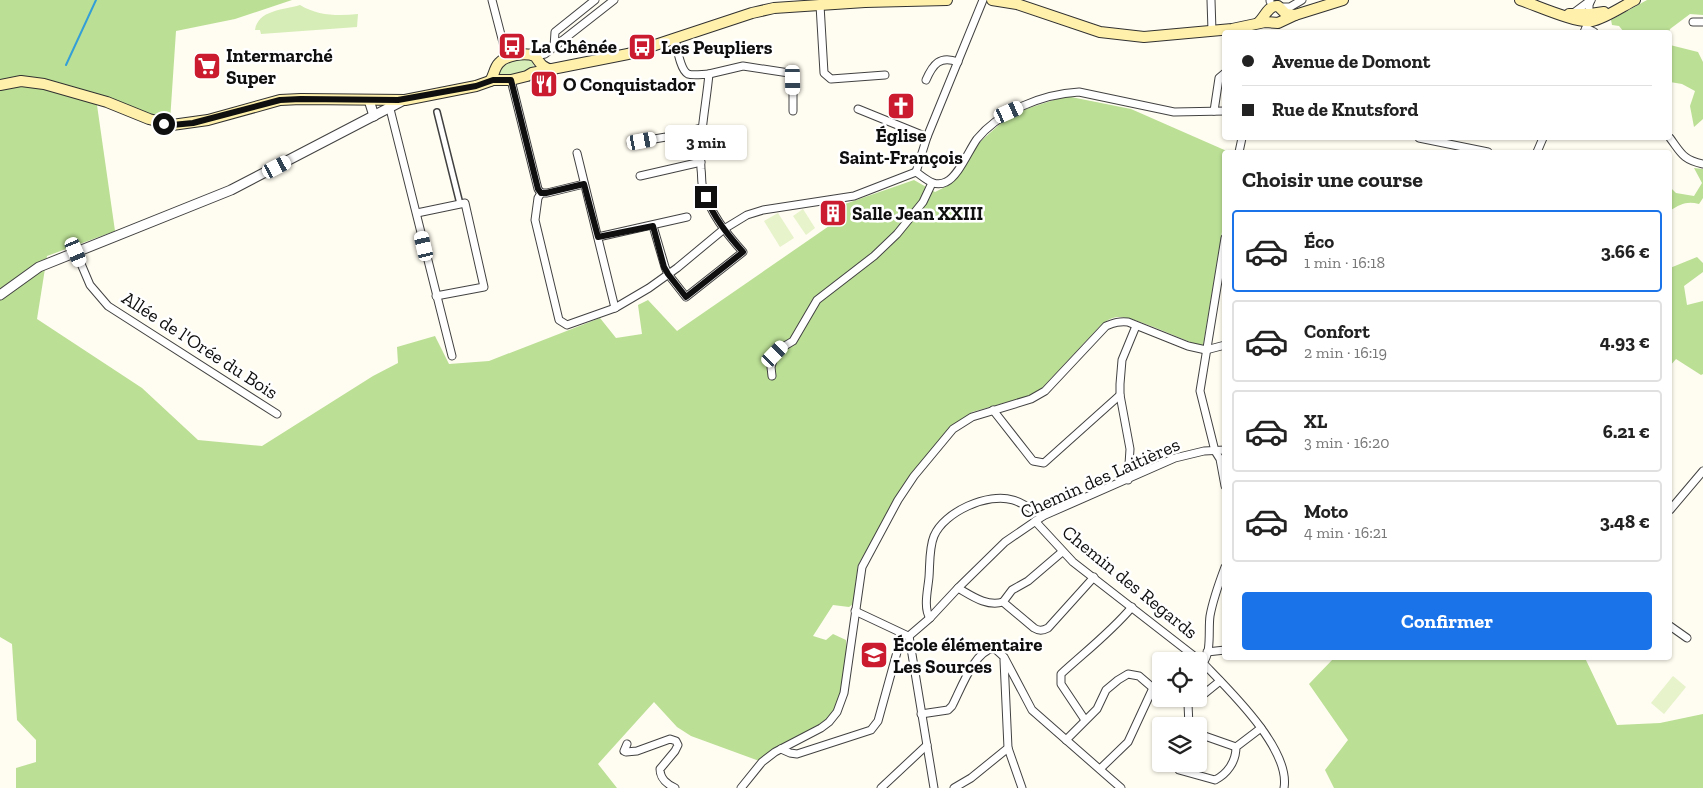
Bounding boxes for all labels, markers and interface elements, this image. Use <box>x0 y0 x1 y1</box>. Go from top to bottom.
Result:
bus stop icon: La Chênée <box>497 31 527 61</box>
bus stop icon: Les Peupliers <box>627 32 657 62</box>
place label: La Chênée <box>531 35 617 58</box>
place label: Les Peupliers <box>661 36 773 59</box>
place label: Intermarché Super <box>226 44 333 89</box>
text: Avenue de Domont <box>1272 50 1430 73</box>
supermarket icon: Intermarché Super <box>192 51 222 81</box>
car <box>785 65 800 95</box>
restaurant icon: O Conquistador <box>529 69 559 99</box>
place label: O Conquistador <box>563 73 696 96</box>
church icon: Église Saint-François <box>886 91 916 121</box>
text: Rue de Knutsford <box>1272 98 1418 121</box>
car <box>992 99 1025 125</box>
route start <box>153 113 175 135</box>
callout: 3 min <box>665 124 747 160</box>
place label: Église Saint-François <box>839 124 963 169</box>
car <box>625 131 658 151</box>
text: 3 min <box>686 133 726 152</box>
car <box>260 154 293 180</box>
text: Choisir une course <box>1242 166 1423 193</box>
route end <box>695 186 717 208</box>
building icon: Salle Jean XXIII <box>818 198 848 228</box>
place label: Salle Jean XXIII <box>852 202 983 225</box>
icon: car <box>1244 229 1289 274</box>
car <box>413 230 434 262</box>
text: Éco <box>1304 230 1334 253</box>
car <box>63 235 88 269</box>
text: 3.66 € <box>1601 240 1650 263</box>
text: 1 min · 16:18 <box>1304 253 1385 272</box>
street label: Allée de l'Orée du Bois <box>118 286 282 404</box>
icon: car <box>1244 319 1289 364</box>
text: Confort <box>1304 320 1370 343</box>
text: 4.93 € <box>1600 330 1650 353</box>
car <box>759 338 790 370</box>
text: 2 min · 16:19 <box>1304 343 1387 362</box>
icon: car <box>1244 409 1289 454</box>
text: XL <box>1304 410 1327 433</box>
text: 6.21 € <box>1603 420 1650 443</box>
street label: Chemin des Laitières <box>1017 432 1183 524</box>
text: 3 min · 16:20 <box>1304 433 1389 452</box>
icon: car <box>1244 499 1289 544</box>
text: Moto <box>1304 500 1348 523</box>
text: 3.48 € <box>1600 510 1650 533</box>
street label: Chemin des Regards <box>1058 520 1202 644</box>
text: 4 min · 16:21 <box>1304 523 1387 542</box>
button: Confirmer <box>1242 592 1652 650</box>
place label: École élémentaire Les Sources <box>893 633 1043 678</box>
school or university icon: École élémentaire Les Sources <box>859 640 889 670</box>
map controls <box>1152 652 1207 772</box>
button: locate <box>1152 652 1207 707</box>
button: layers <box>1152 717 1207 772</box>

